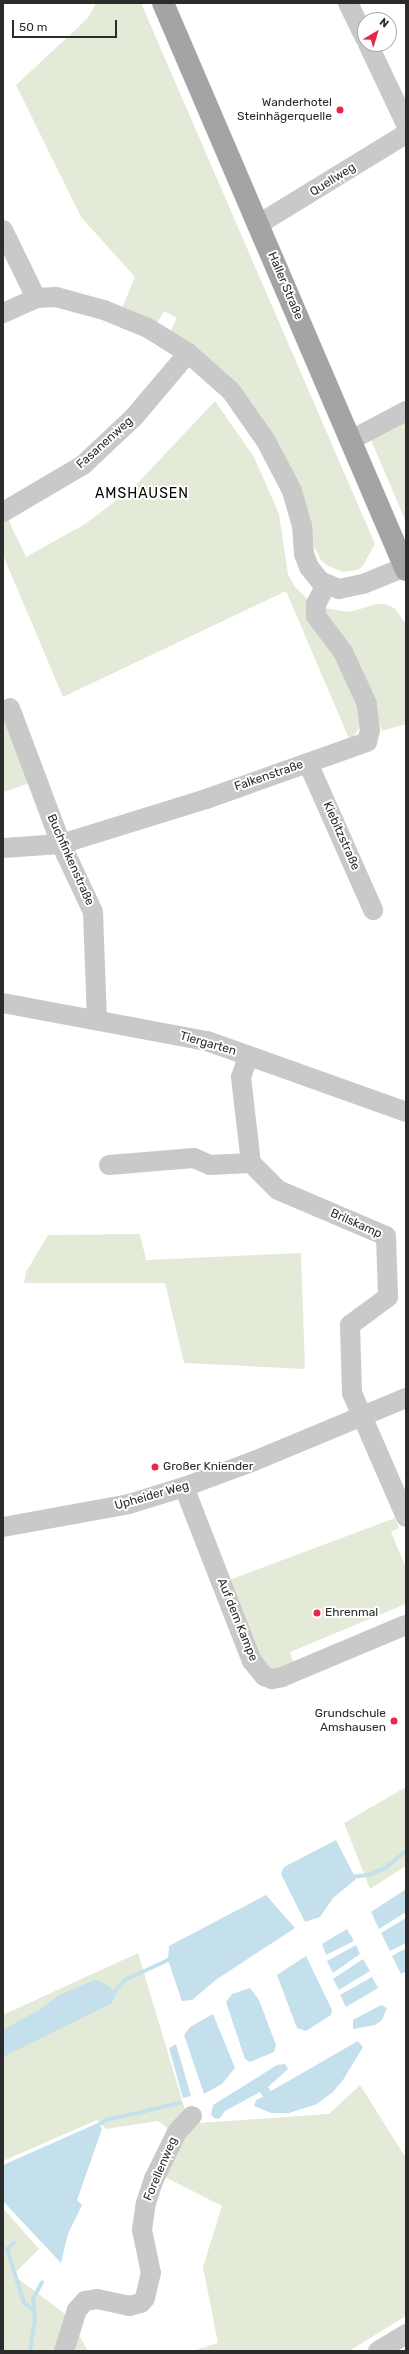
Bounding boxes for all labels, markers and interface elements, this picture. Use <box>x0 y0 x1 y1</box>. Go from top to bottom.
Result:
scale bar <box>14 12 119 38</box>
north arrow <box>357 12 397 52</box>
text: N <box>377 15 391 30</box>
text: 50 m <box>19 20 47 34</box>
place label: Wanderhotel Steinhägerquelle <box>237 96 332 124</box>
marker: Wanderhotel Steinhägerquelle <box>335 105 345 115</box>
street label: Quellweg <box>307 160 359 200</box>
street label: Haller Straße <box>264 250 306 322</box>
street label: Fasanenweg <box>74 414 136 472</box>
district label: AMSHAUSEN <box>95 486 189 502</box>
street label: Falkenstraße <box>233 758 305 794</box>
street label: Kiebitzstraße <box>320 800 362 872</box>
street label: Buchfinkenstraße <box>43 812 97 908</box>
street label: Tiergarten <box>178 1029 238 1059</box>
street label: Brilskamp <box>328 1206 384 1242</box>
place label: Großer Kniender <box>163 1460 254 1474</box>
marker: Großer Kniender <box>150 1462 160 1472</box>
street label: Upheider Weg <box>113 1478 191 1514</box>
street label: Auf dem Kampe <box>214 1576 260 1664</box>
place label: Ehrenmal <box>325 1606 378 1620</box>
marker: Ehrenmal <box>312 1608 322 1618</box>
place label: Grundschule Amshausen <box>315 1707 386 1735</box>
marker: Grundschule Amshausen <box>389 1716 399 1726</box>
street label: Forellenweg <box>141 2135 181 2203</box>

